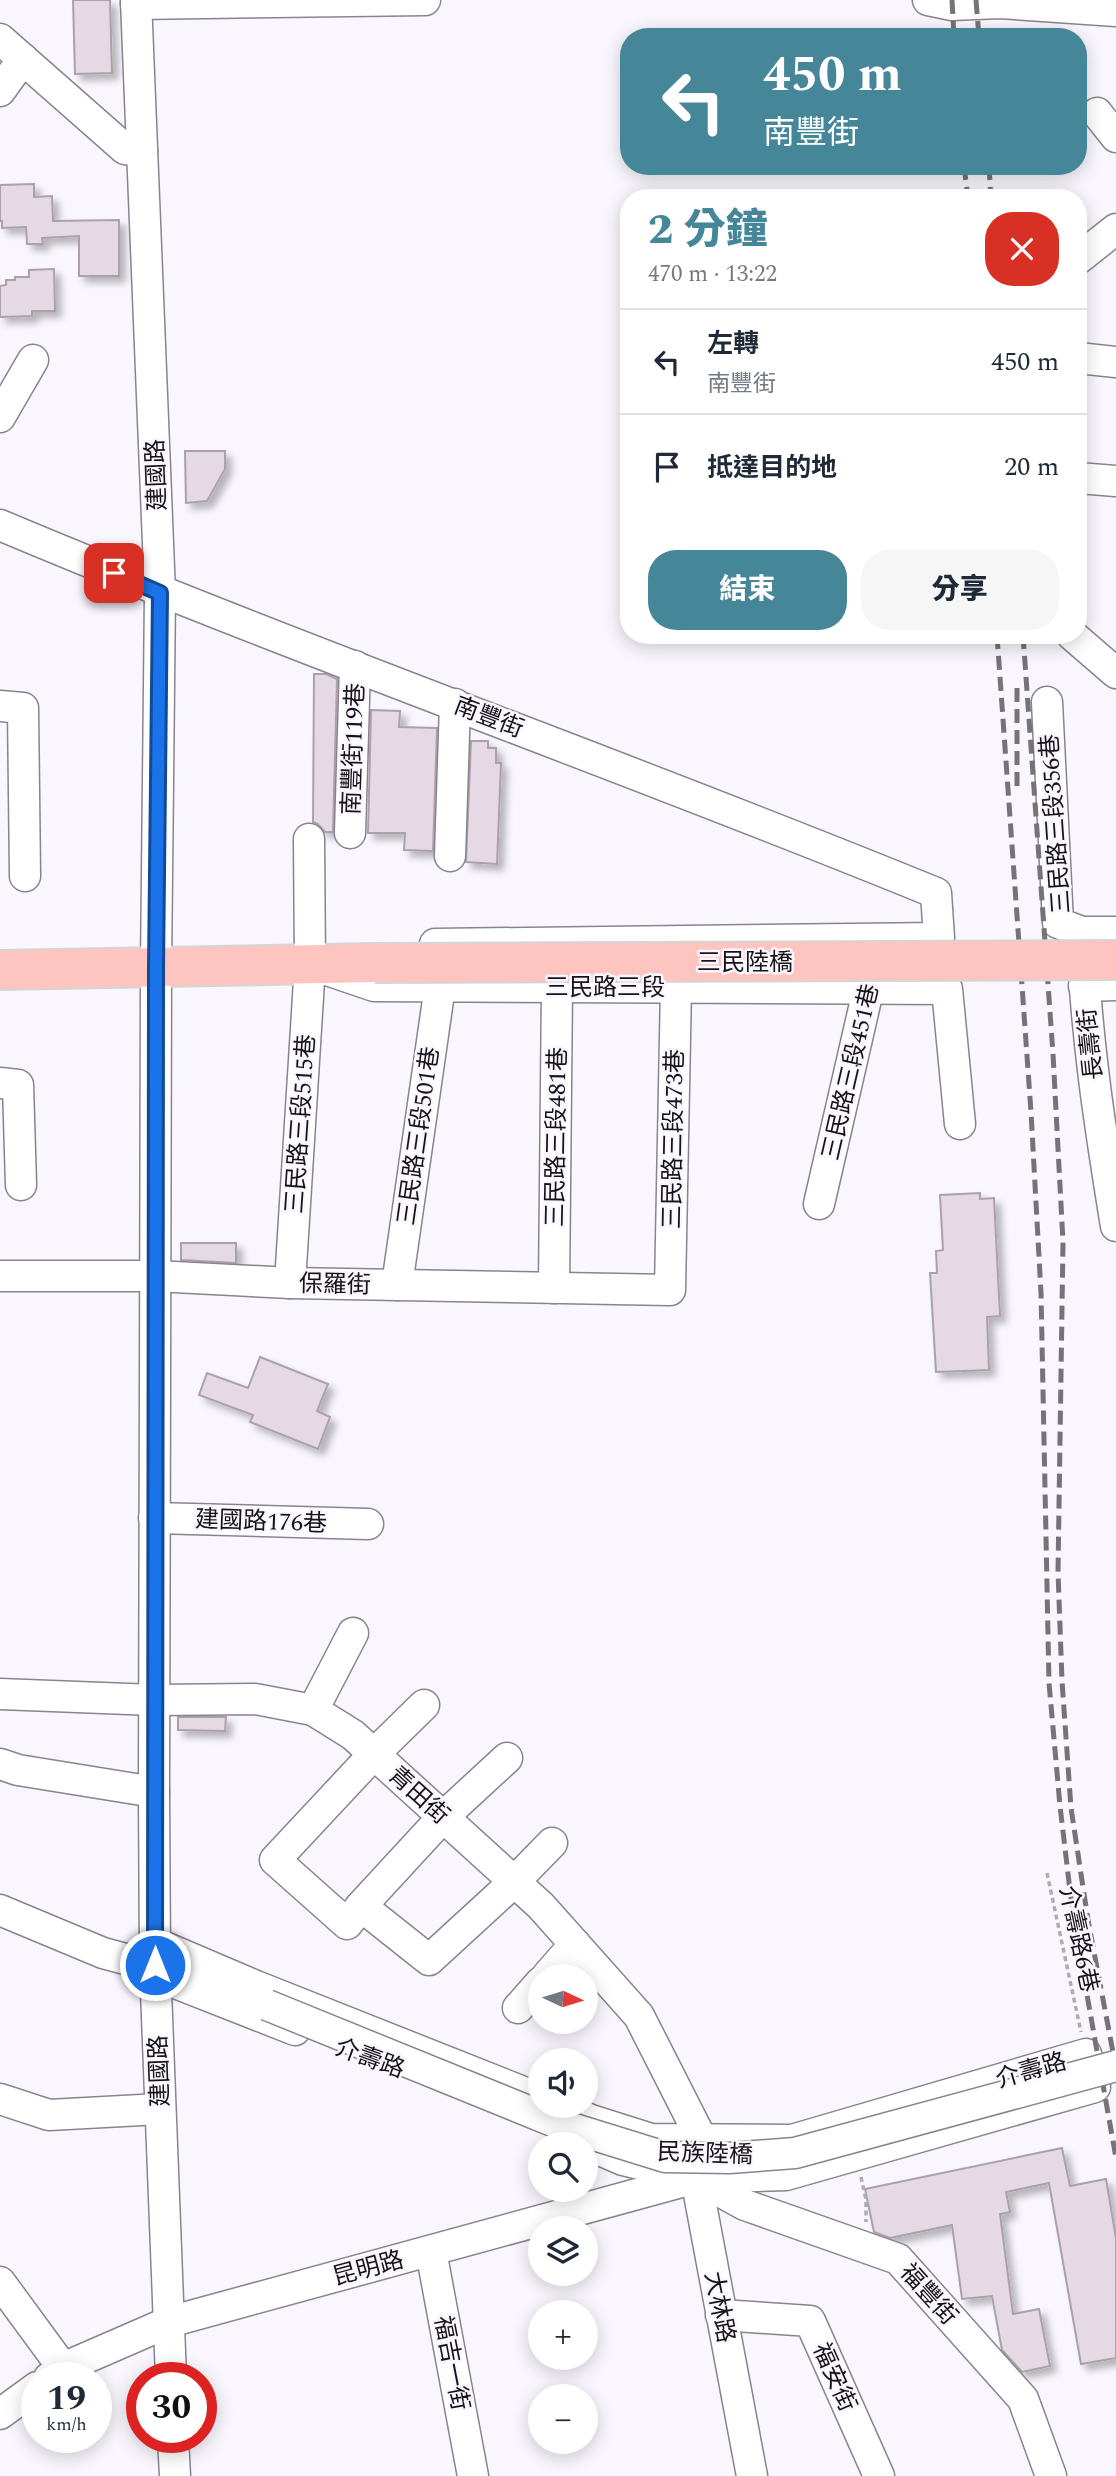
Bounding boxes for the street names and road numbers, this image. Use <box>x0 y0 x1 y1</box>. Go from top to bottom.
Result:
street label: 建國路 <box>138 438 176 512</box>
street label: 南豐街119巷 <box>334 682 374 816</box>
street label: 南豐街 <box>449 688 529 748</box>
street label: 三民路三段356巷 <box>1032 733 1080 915</box>
street label: 三民陸橋 <box>697 945 793 981</box>
street label: 三民路三段 <box>545 970 665 1006</box>
street label: 三民路三段451巷 <box>813 980 889 1164</box>
street label: 長壽街 <box>1069 1006 1113 1082</box>
street label: 三民路三段515巷 <box>277 1033 325 1215</box>
street label: 三民路三段501巷 <box>389 1045 449 1228</box>
street label: 三民路三段481巷 <box>537 1047 577 1227</box>
street label: 三民路三段473巷 <box>654 1049 694 1229</box>
street label: 保羅街 <box>299 1266 371 1304</box>
street label: 建國路176巷 <box>194 1502 328 1542</box>
street label: 青田街 <box>380 1758 457 1833</box>
street label: 介壽路6巷 <box>1049 1883 1107 1996</box>
street label: 介壽路 <box>330 2030 410 2088</box>
street label: 建國路 <box>141 2034 179 2108</box>
street label: 介壽路 <box>992 2044 1071 2098</box>
street label: 民族陸橋 <box>656 2134 754 2174</box>
street label: 昆明路 <box>329 2242 408 2296</box>
street label: 福豐街 <box>891 2256 966 2333</box>
street label: 大林路 <box>694 2268 744 2346</box>
street label: 福吉一街 <box>424 2313 478 2414</box>
street label: 福安街 <box>803 2337 865 2418</box>

